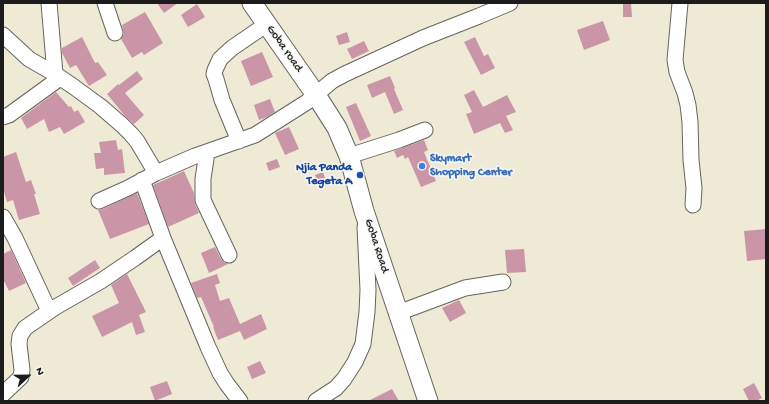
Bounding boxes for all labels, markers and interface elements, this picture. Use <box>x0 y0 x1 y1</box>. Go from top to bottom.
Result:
street label: Goba road <box>263 23 305 75</box>
place label: Skymart Shopping Center <box>430 152 512 180</box>
place label: Njia Panda Tegeta A <box>296 161 352 189</box>
marker: Skymart Shopping Center <box>417 161 427 171</box>
marker: Njia Panda Tegeta A <box>355 170 365 180</box>
street label: Goba Road <box>361 217 391 275</box>
north arrow <box>8 356 48 396</box>
text: N <box>32 366 46 377</box>

